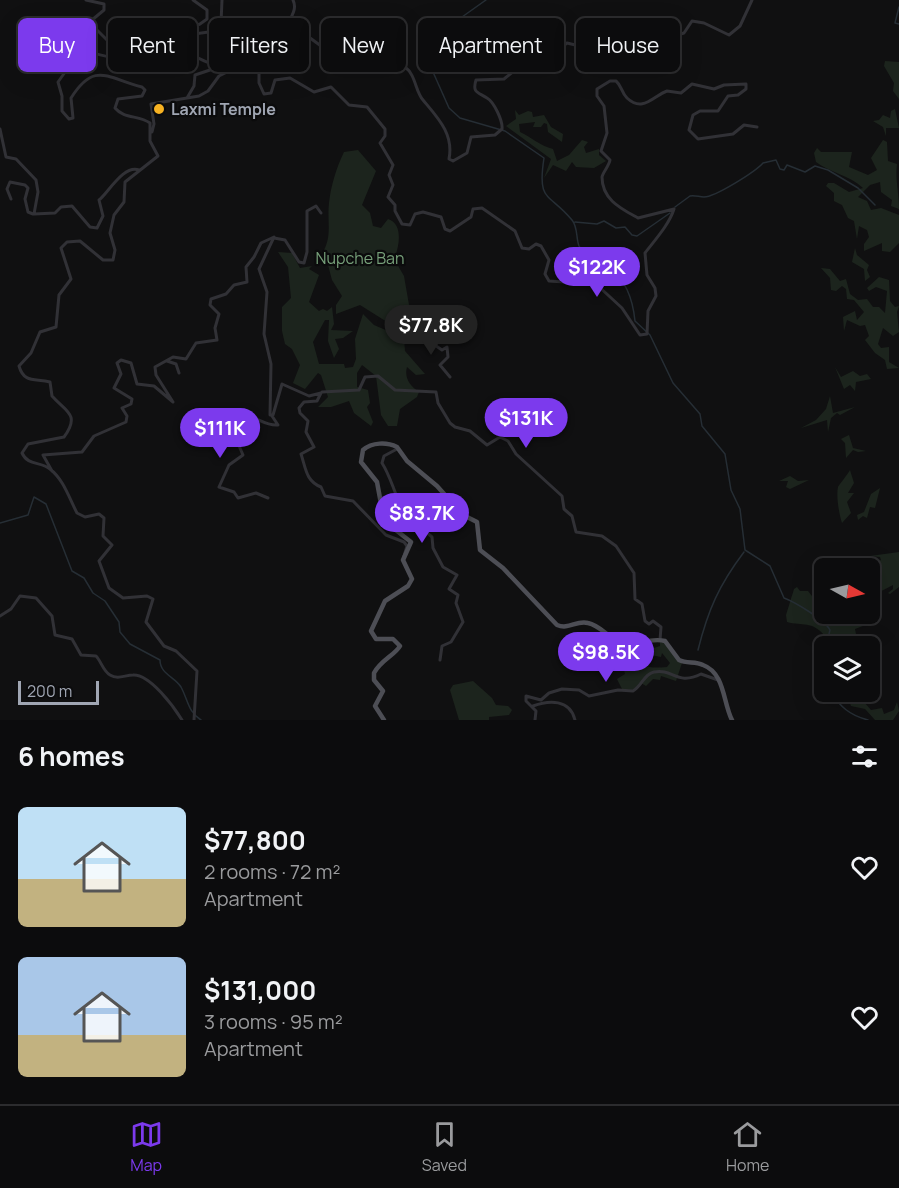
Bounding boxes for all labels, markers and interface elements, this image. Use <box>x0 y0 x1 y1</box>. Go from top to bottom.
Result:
chip: Buy <box>18 18 96 72</box>
chip: Rent <box>108 18 197 72</box>
chip: Filters <box>209 18 309 72</box>
chip: New <box>321 18 406 72</box>
chip: Apartment <box>418 18 564 72</box>
chip: House <box>576 18 680 72</box>
place label: Laxmi Temple <box>171 98 276 120</box>
marker: Laxmi Temple <box>152 102 166 116</box>
park label: Nupche Ban <box>315 247 405 269</box>
pin: $122K <box>555 247 639 298</box>
text: $122K <box>568 253 626 280</box>
pin: $77.8K <box>382 305 480 356</box>
text: $77.8K <box>399 311 463 338</box>
pin: $131K <box>484 398 568 449</box>
text: $131K <box>499 404 553 431</box>
pin: $111K <box>178 408 262 459</box>
text: $111K <box>194 414 246 441</box>
pin: $83.7K <box>373 493 471 544</box>
text: $83.7K <box>389 499 455 526</box>
north arrow <box>814 558 880 624</box>
map controls <box>814 558 880 702</box>
pin: $98.5K <box>557 632 655 683</box>
button: layers <box>814 636 880 702</box>
text: $98.5K <box>572 638 640 665</box>
scale bar <box>18 678 99 706</box>
text: 200 m <box>27 680 72 702</box>
text: 6 homes <box>18 738 125 774</box>
icon: filters <box>848 740 881 773</box>
text: $77,800 <box>204 822 306 858</box>
icon: home <box>66 831 138 903</box>
icon: heart <box>848 851 881 884</box>
text: 2 rooms · 72 m² <box>204 858 340 885</box>
text: Apartment <box>204 885 303 912</box>
text: $131,000 <box>204 972 316 1008</box>
icon: home <box>66 981 138 1053</box>
icon: heart <box>848 1001 881 1034</box>
text: 3 rooms · 95 m² <box>204 1008 343 1035</box>
text: Apartment <box>204 1035 303 1062</box>
tab: Map <box>130 1118 163 1176</box>
tab: Saved <box>422 1118 467 1176</box>
tab: Home <box>726 1118 769 1176</box>

